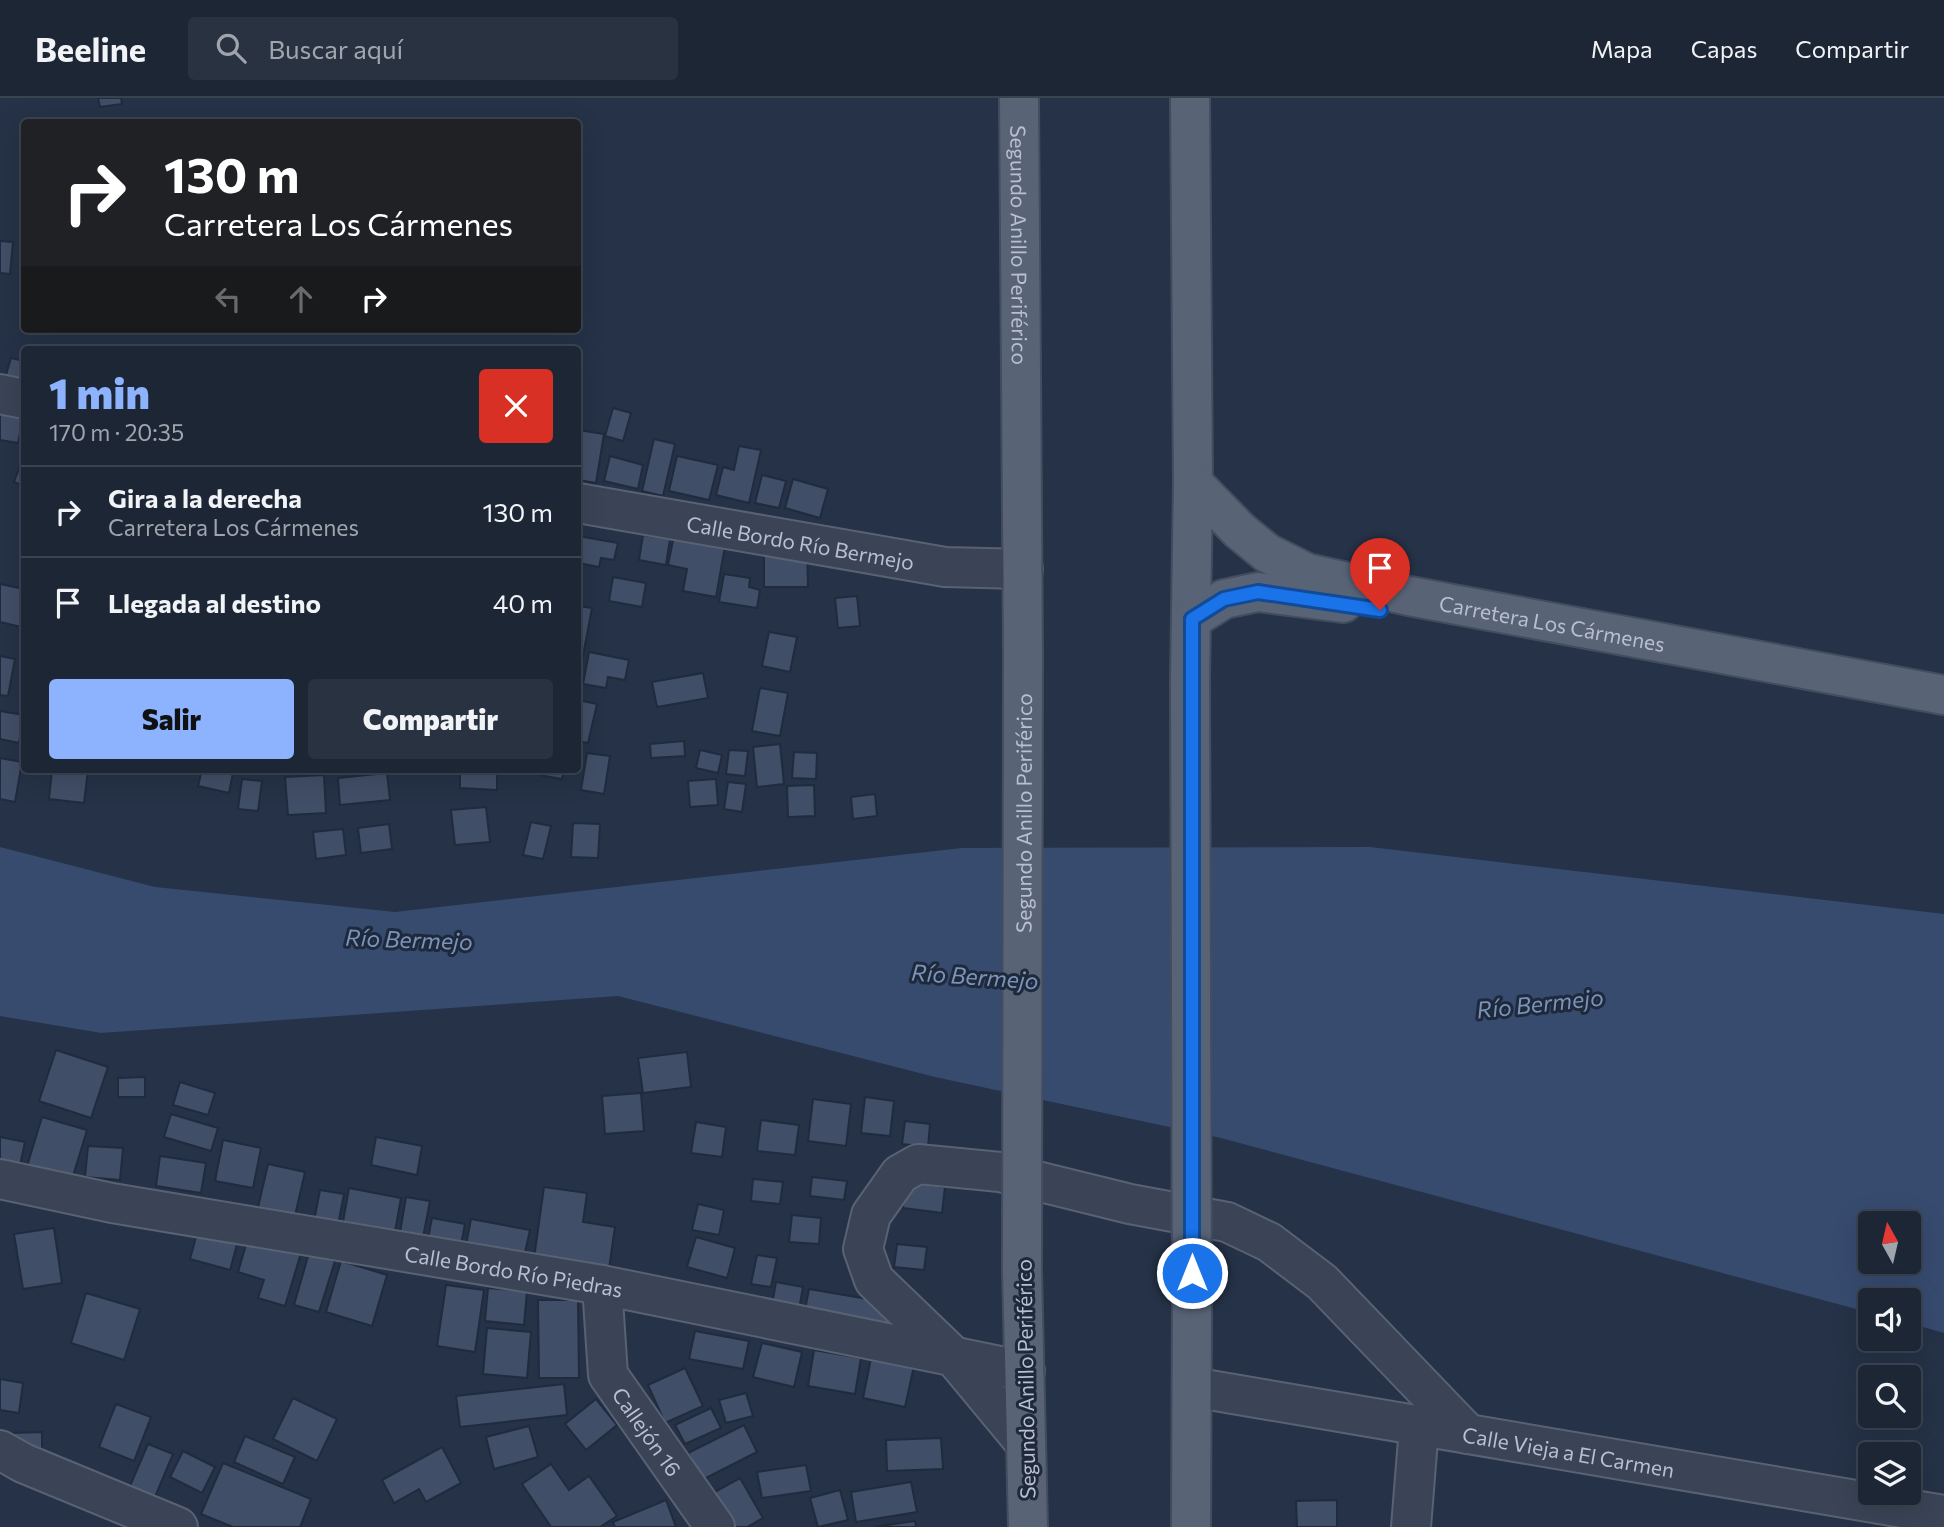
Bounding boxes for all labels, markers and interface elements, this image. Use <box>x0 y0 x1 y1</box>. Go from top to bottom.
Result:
search box <box>188 17 678 80</box>
text: Beeline <box>35 28 146 69</box>
icon: search <box>212 29 250 67</box>
text: Buscar aquí <box>268 33 403 64</box>
text: Mapa <box>1591 34 1653 63</box>
text: Capas <box>1691 34 1757 63</box>
text: Compartir <box>1795 34 1909 63</box>
street label: Segundo Anillo Periférico <box>1007 125 1033 365</box>
text: 130 m <box>164 143 299 203</box>
icon: right <box>49 147 140 238</box>
text: Carretera Los Cármenes <box>164 203 513 243</box>
icon: left <box>209 280 247 318</box>
icon: ahead <box>282 280 320 318</box>
icon: right <box>355 280 393 318</box>
text: 1 min <box>49 366 150 418</box>
button: close <box>479 369 553 443</box>
text: 170 m · 20:35 <box>49 418 184 446</box>
text: Gira a la derecha <box>108 482 302 513</box>
icon: right <box>49 493 87 531</box>
text: 130 m <box>482 496 553 527</box>
street label: Calle Bordo Río Bermejo <box>685 510 916 574</box>
text: Carretera Los Cármenes <box>108 513 359 541</box>
pin <box>1350 538 1410 610</box>
icon: arrive <box>1361 549 1399 587</box>
icon: arrive <box>49 584 87 622</box>
text: Llegada al destino <box>108 587 321 618</box>
text: 40 m <box>493 587 553 618</box>
street label: Carretera Los Cármenes <box>1437 589 1667 656</box>
button: Salir <box>49 679 294 759</box>
button: Compartir <box>308 679 553 759</box>
street label: Segundo Anillo Periférico <box>1010 693 1035 933</box>
water label: Río Bermejo <box>345 923 473 955</box>
water label: Río Bermejo <box>910 958 1040 994</box>
water label: Río Bermejo <box>1475 982 1605 1024</box>
north arrow <box>1858 1211 1922 1274</box>
map controls <box>1858 1211 1921 1505</box>
position arrow <box>1155 1236 1229 1310</box>
street label: Calle Bordo Río Piedras <box>403 1240 625 1301</box>
street label: Segundo Anillo Periférico <box>1010 1259 1040 1499</box>
button: sound <box>1858 1288 1921 1351</box>
button: search <box>1858 1365 1921 1428</box>
street label: Callejón 16 <box>608 1382 687 1481</box>
street label: Calle Vieja a El Carmen <box>1461 1421 1676 1481</box>
button: layers <box>1858 1442 1921 1505</box>

